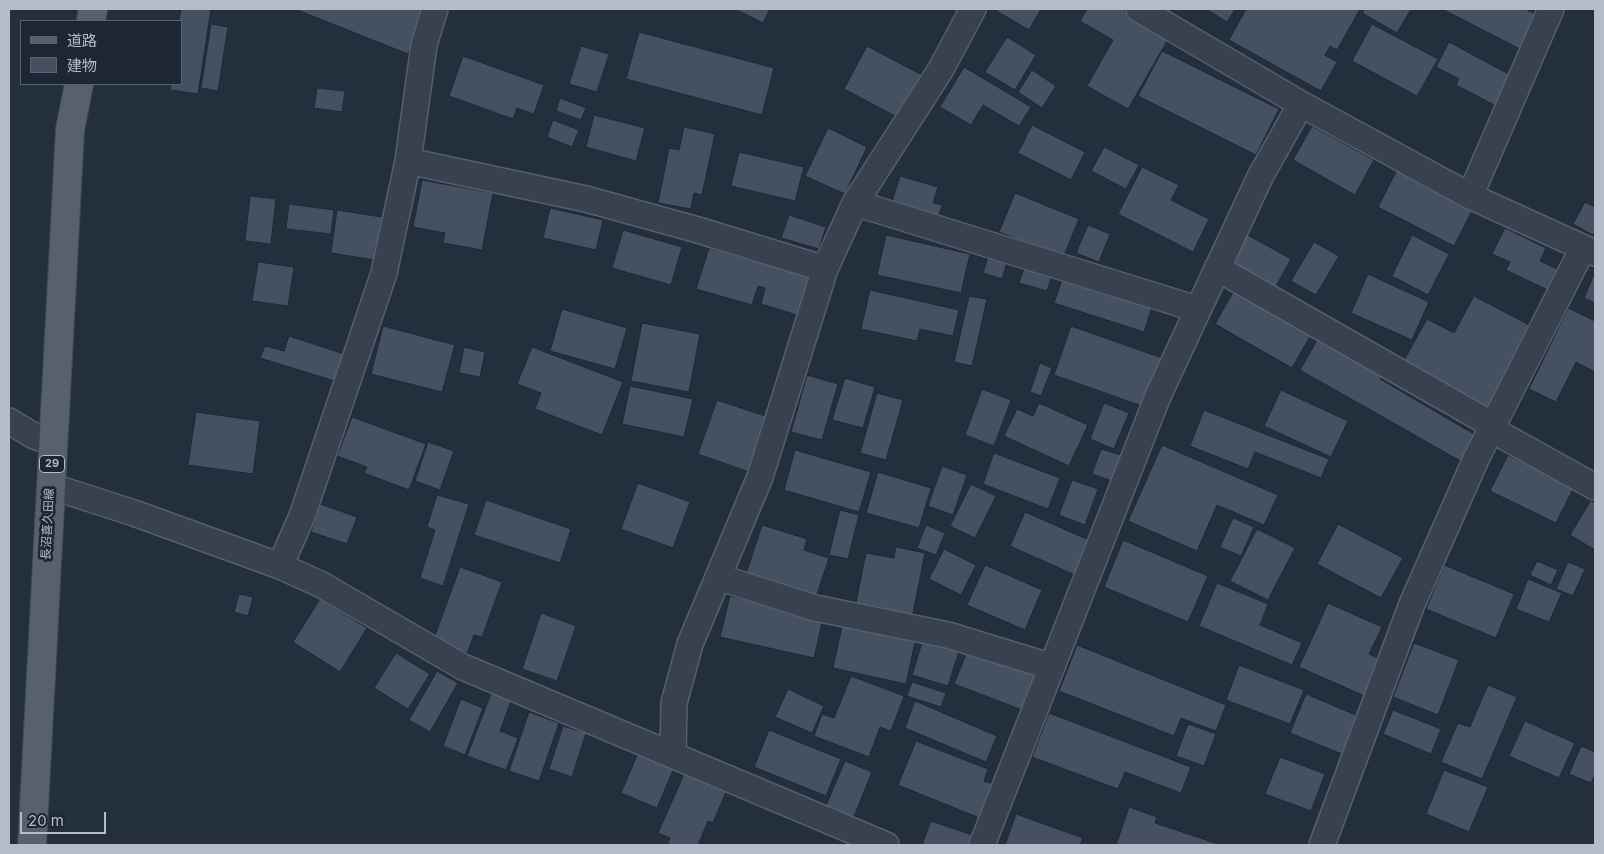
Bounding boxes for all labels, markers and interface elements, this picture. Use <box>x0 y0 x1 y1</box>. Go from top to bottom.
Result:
legend <box>20 20 182 85</box>
text: 道路 <box>67 31 97 50</box>
text: 建物 <box>67 56 97 75</box>
road number: 29 <box>40 456 64 472</box>
street label: 長沼喜久田線 <box>39 488 57 560</box>
scale bar <box>22 802 109 834</box>
text: 20 m <box>28 811 64 830</box>

